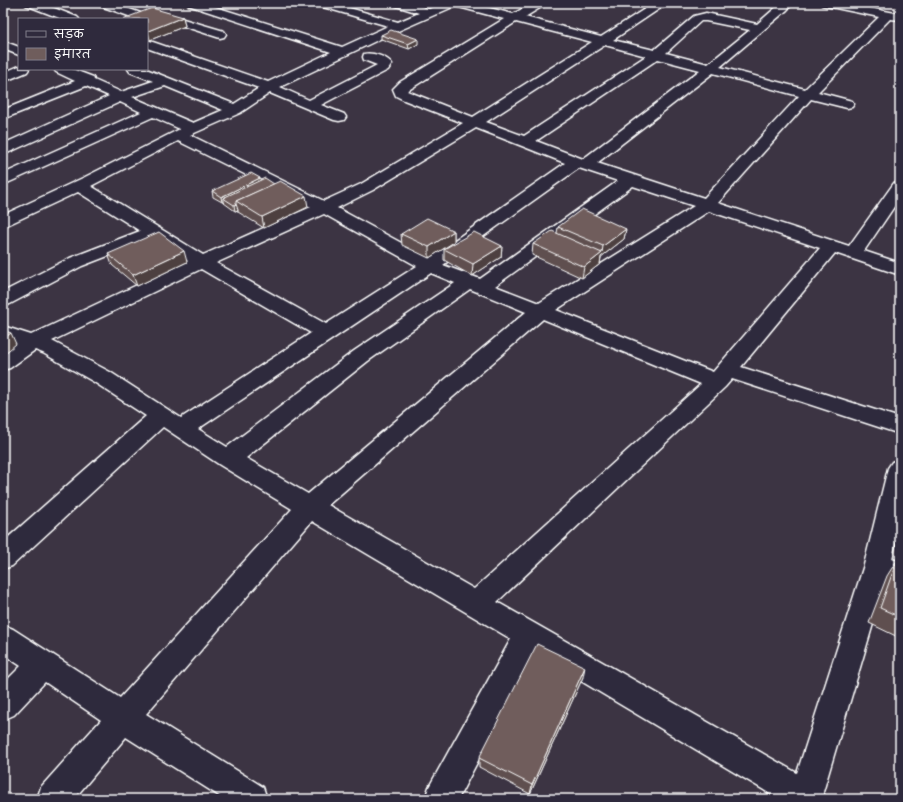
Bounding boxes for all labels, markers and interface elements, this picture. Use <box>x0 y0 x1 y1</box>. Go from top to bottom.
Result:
legend <box>18 18 148 70</box>
text: सड़क <box>53 26 85 44</box>
text: इमारत <box>54 46 92 64</box>

